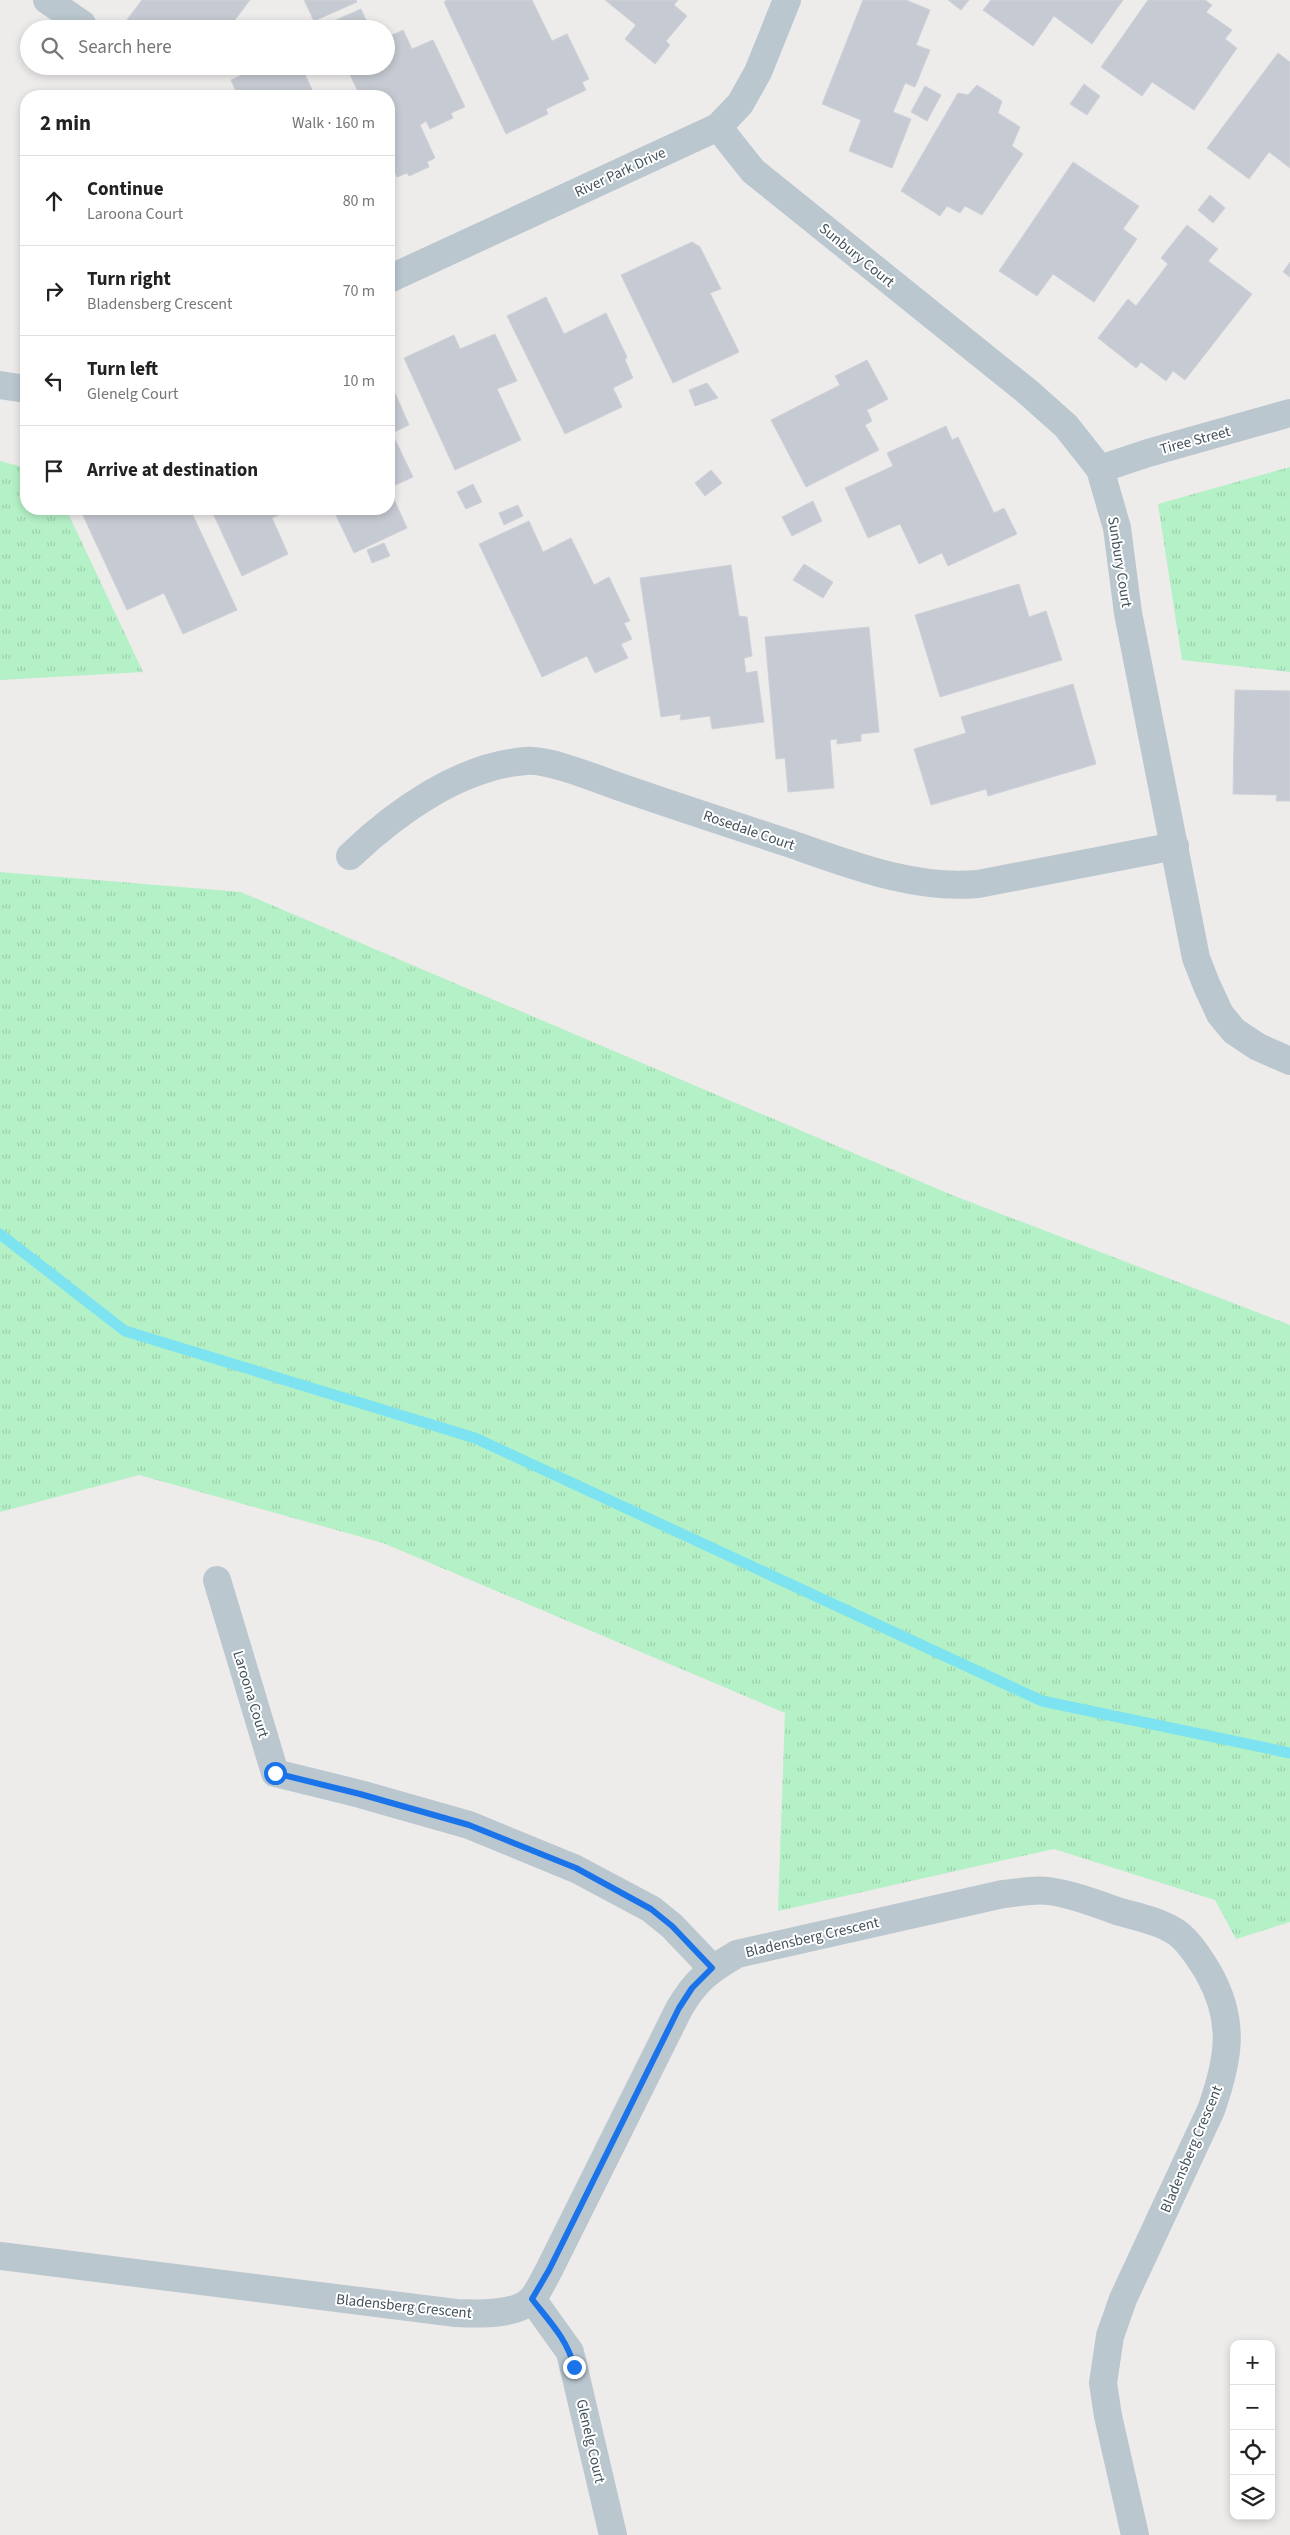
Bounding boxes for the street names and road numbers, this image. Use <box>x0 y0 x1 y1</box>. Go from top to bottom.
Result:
street label: River Park Drive <box>571 142 669 203</box>
street label: Sunbury Court <box>814 218 899 292</box>
street label: Tiree Street <box>1158 421 1233 460</box>
street label: Sunbury Court <box>1102 515 1137 609</box>
street label: Rosedale Court <box>700 805 797 856</box>
street label: Laroona Court <box>227 1648 274 1740</box>
street label: Bladensberg Crescent <box>743 1912 881 1963</box>
street label: Bladensberg Crescent <box>1155 2082 1228 2216</box>
street label: Bladensberg Crescent <box>335 2289 473 2324</box>
street label: Glenelg Court <box>571 2397 610 2485</box>

